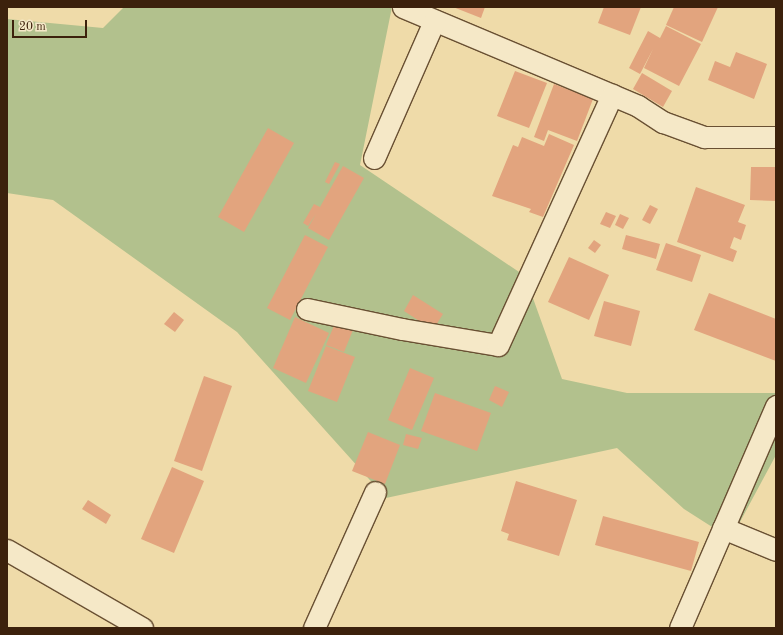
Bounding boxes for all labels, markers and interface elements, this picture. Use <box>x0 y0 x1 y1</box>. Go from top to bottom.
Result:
scale bar <box>14 12 89 38</box>
text: 20 m <box>19 21 46 33</box>

